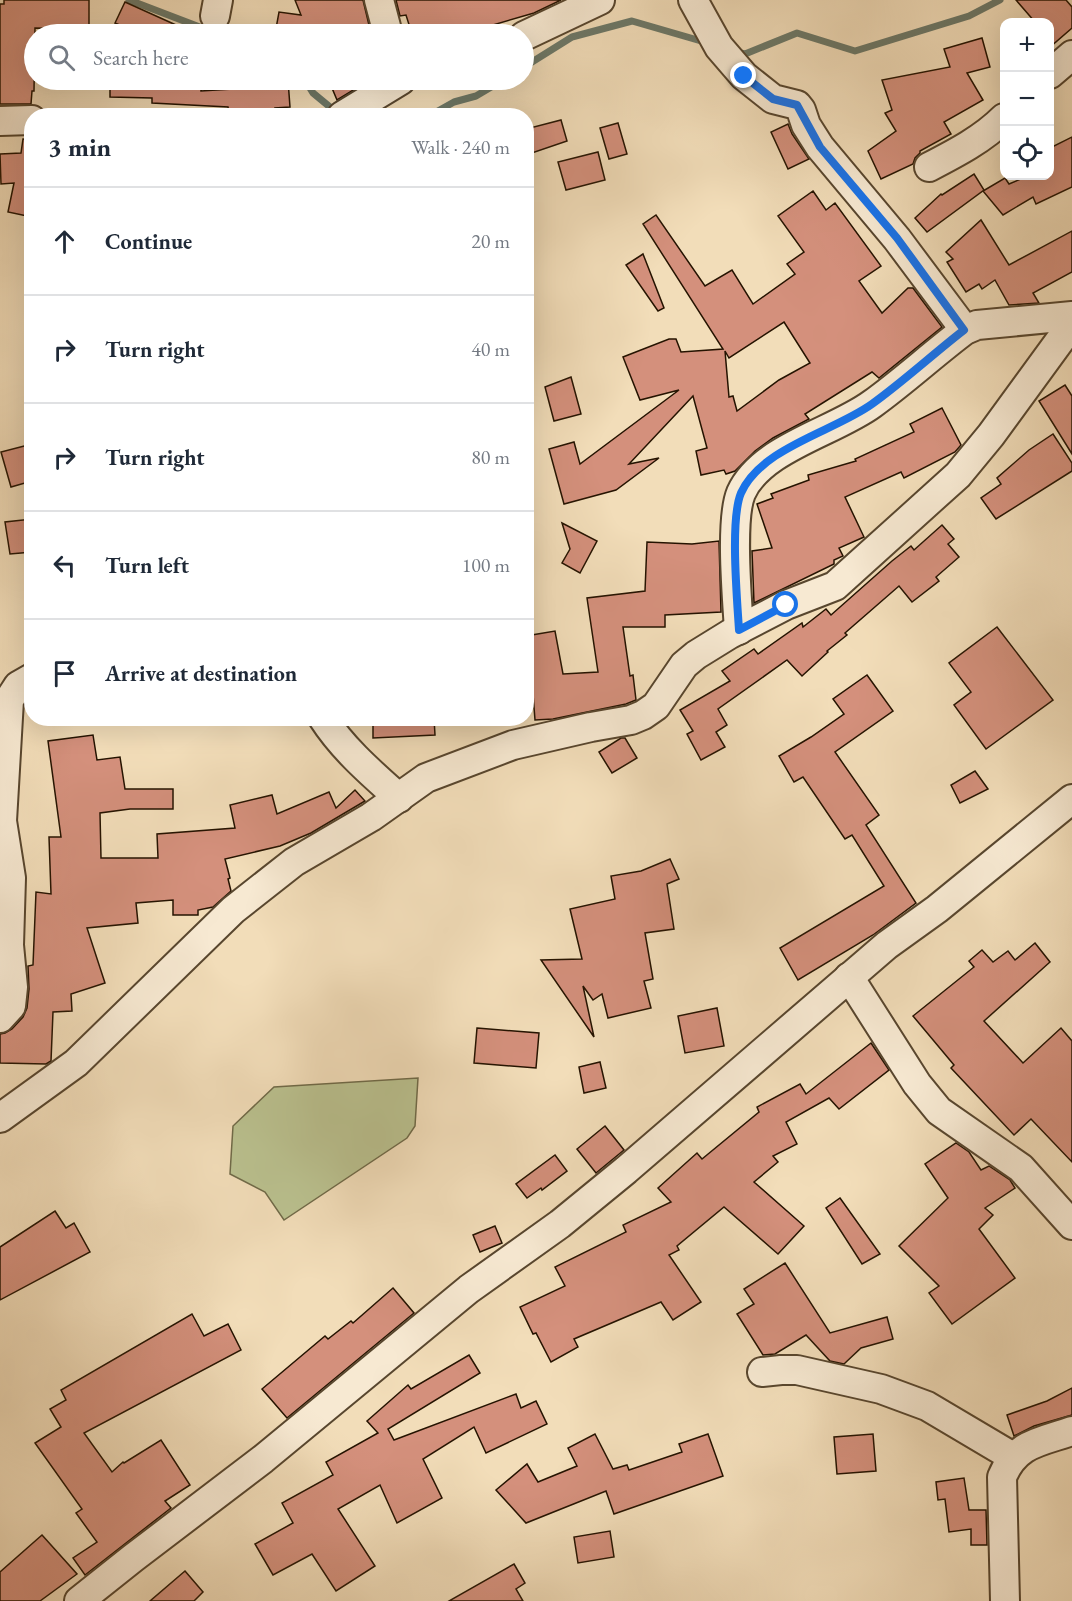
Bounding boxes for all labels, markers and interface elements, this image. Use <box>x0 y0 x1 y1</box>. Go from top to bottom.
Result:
map controls <box>1000 18 1054 180</box>
button: + <box>1000 18 1054 72</box>
search box <box>24 24 534 90</box>
icon: search <box>45 41 78 74</box>
text: Search here <box>93 43 188 72</box>
route end <box>730 62 756 88</box>
button: − <box>1000 72 1054 126</box>
button: locate <box>1000 126 1054 180</box>
text: 3 min <box>48 130 111 164</box>
text: Walk · 240 m <box>411 134 510 160</box>
icon: ahead <box>48 225 81 258</box>
text: Continue <box>105 227 192 256</box>
text: 20 m <box>471 228 510 254</box>
icon: right <box>48 333 81 366</box>
text: Turn right <box>105 335 204 364</box>
text: 40 m <box>471 336 510 362</box>
icon: right <box>48 441 81 474</box>
text: Turn right <box>105 443 204 472</box>
text: 80 m <box>471 444 510 470</box>
icon: left <box>48 549 81 582</box>
text: Turn left <box>105 551 189 580</box>
text: 100 m <box>462 552 510 578</box>
route start <box>772 591 798 617</box>
icon: arrive <box>48 657 81 690</box>
text: Arrive at destination <box>105 659 297 688</box>

